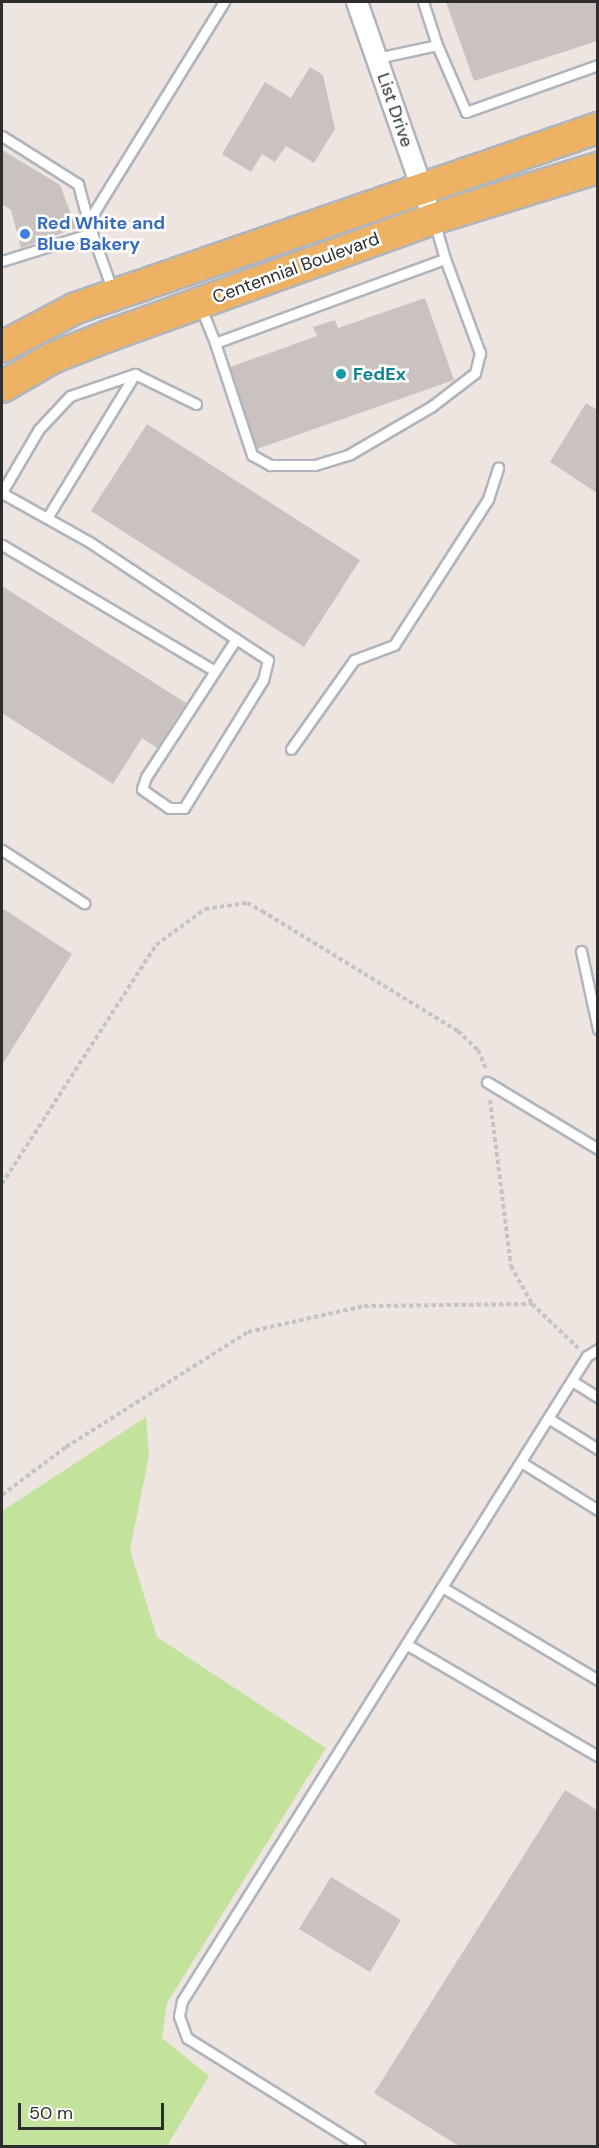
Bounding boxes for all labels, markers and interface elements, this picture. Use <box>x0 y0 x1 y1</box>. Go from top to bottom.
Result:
street label: List Drive <box>372 70 418 150</box>
place label: Red White and Blue Bakery <box>37 213 165 256</box>
marker: Red White and Blue Bakery <box>18 227 32 241</box>
street label: Centennial Boulevard <box>210 228 382 308</box>
place label: FedEx <box>353 363 406 385</box>
marker: FedEx <box>334 367 348 381</box>
scale bar <box>21 2091 166 2129</box>
text: 50 m <box>29 2101 73 2125</box>

